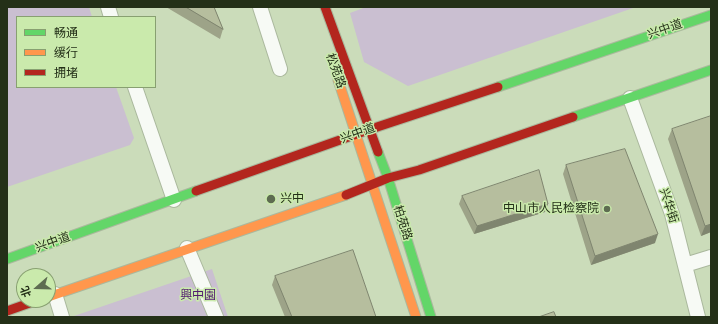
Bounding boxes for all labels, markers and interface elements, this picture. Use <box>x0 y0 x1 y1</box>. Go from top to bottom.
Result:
legend <box>16 16 156 88</box>
street label: 兴中道 <box>646 17 684 43</box>
text: 畅通 <box>54 23 78 42</box>
text: 缓行 <box>54 43 78 62</box>
street label: 松苑路 <box>322 52 348 90</box>
text: 拥堵 <box>54 63 78 82</box>
street label: 兴中道 <box>339 121 377 147</box>
street label: 兴华街 <box>656 187 680 225</box>
place label: 兴中 <box>280 192 304 206</box>
marker: 兴中 <box>265 193 277 205</box>
place label: 中山市人民检察院 <box>503 202 599 216</box>
street label: 柏苑路 <box>390 204 414 242</box>
marker: 中山市人民检察院 <box>602 204 612 214</box>
street label: 兴中道 <box>34 230 72 256</box>
north arrow <box>16 268 56 308</box>
text: 北 <box>16 284 35 300</box>
park label: 興中園 <box>180 289 216 303</box>

